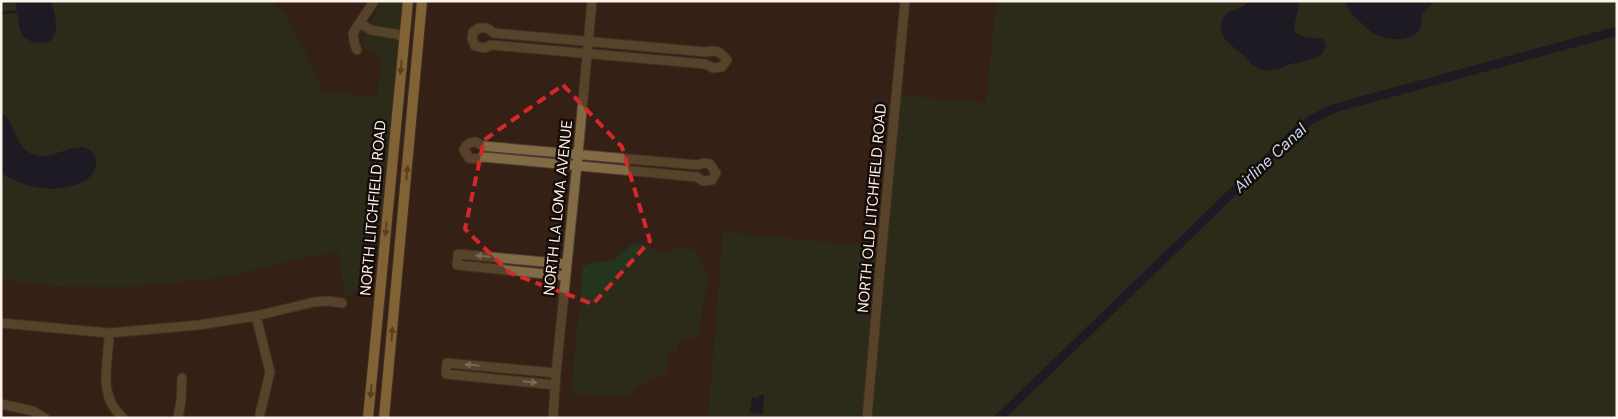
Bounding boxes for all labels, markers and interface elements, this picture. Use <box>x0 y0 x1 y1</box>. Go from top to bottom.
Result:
one-way arrow <box>397 59 405 75</box>
street label: NORTH OLD LITCHFIELD ROAD <box>853 103 891 313</box>
water label: Airline Canal <box>1228 118 1311 198</box>
street label: NORTH LITCHFIELD ROAD <box>355 119 391 297</box>
street label: NORTH LA LOMA AVENUE <box>539 119 577 297</box>
one-way arrow <box>403 164 411 180</box>
one-way arrow <box>382 221 390 237</box>
one-way arrow <box>474 252 490 260</box>
one-way arrow <box>388 326 396 342</box>
one-way arrow <box>464 361 480 369</box>
one-way arrow <box>522 378 538 386</box>
one-way arrow <box>367 383 375 399</box>

